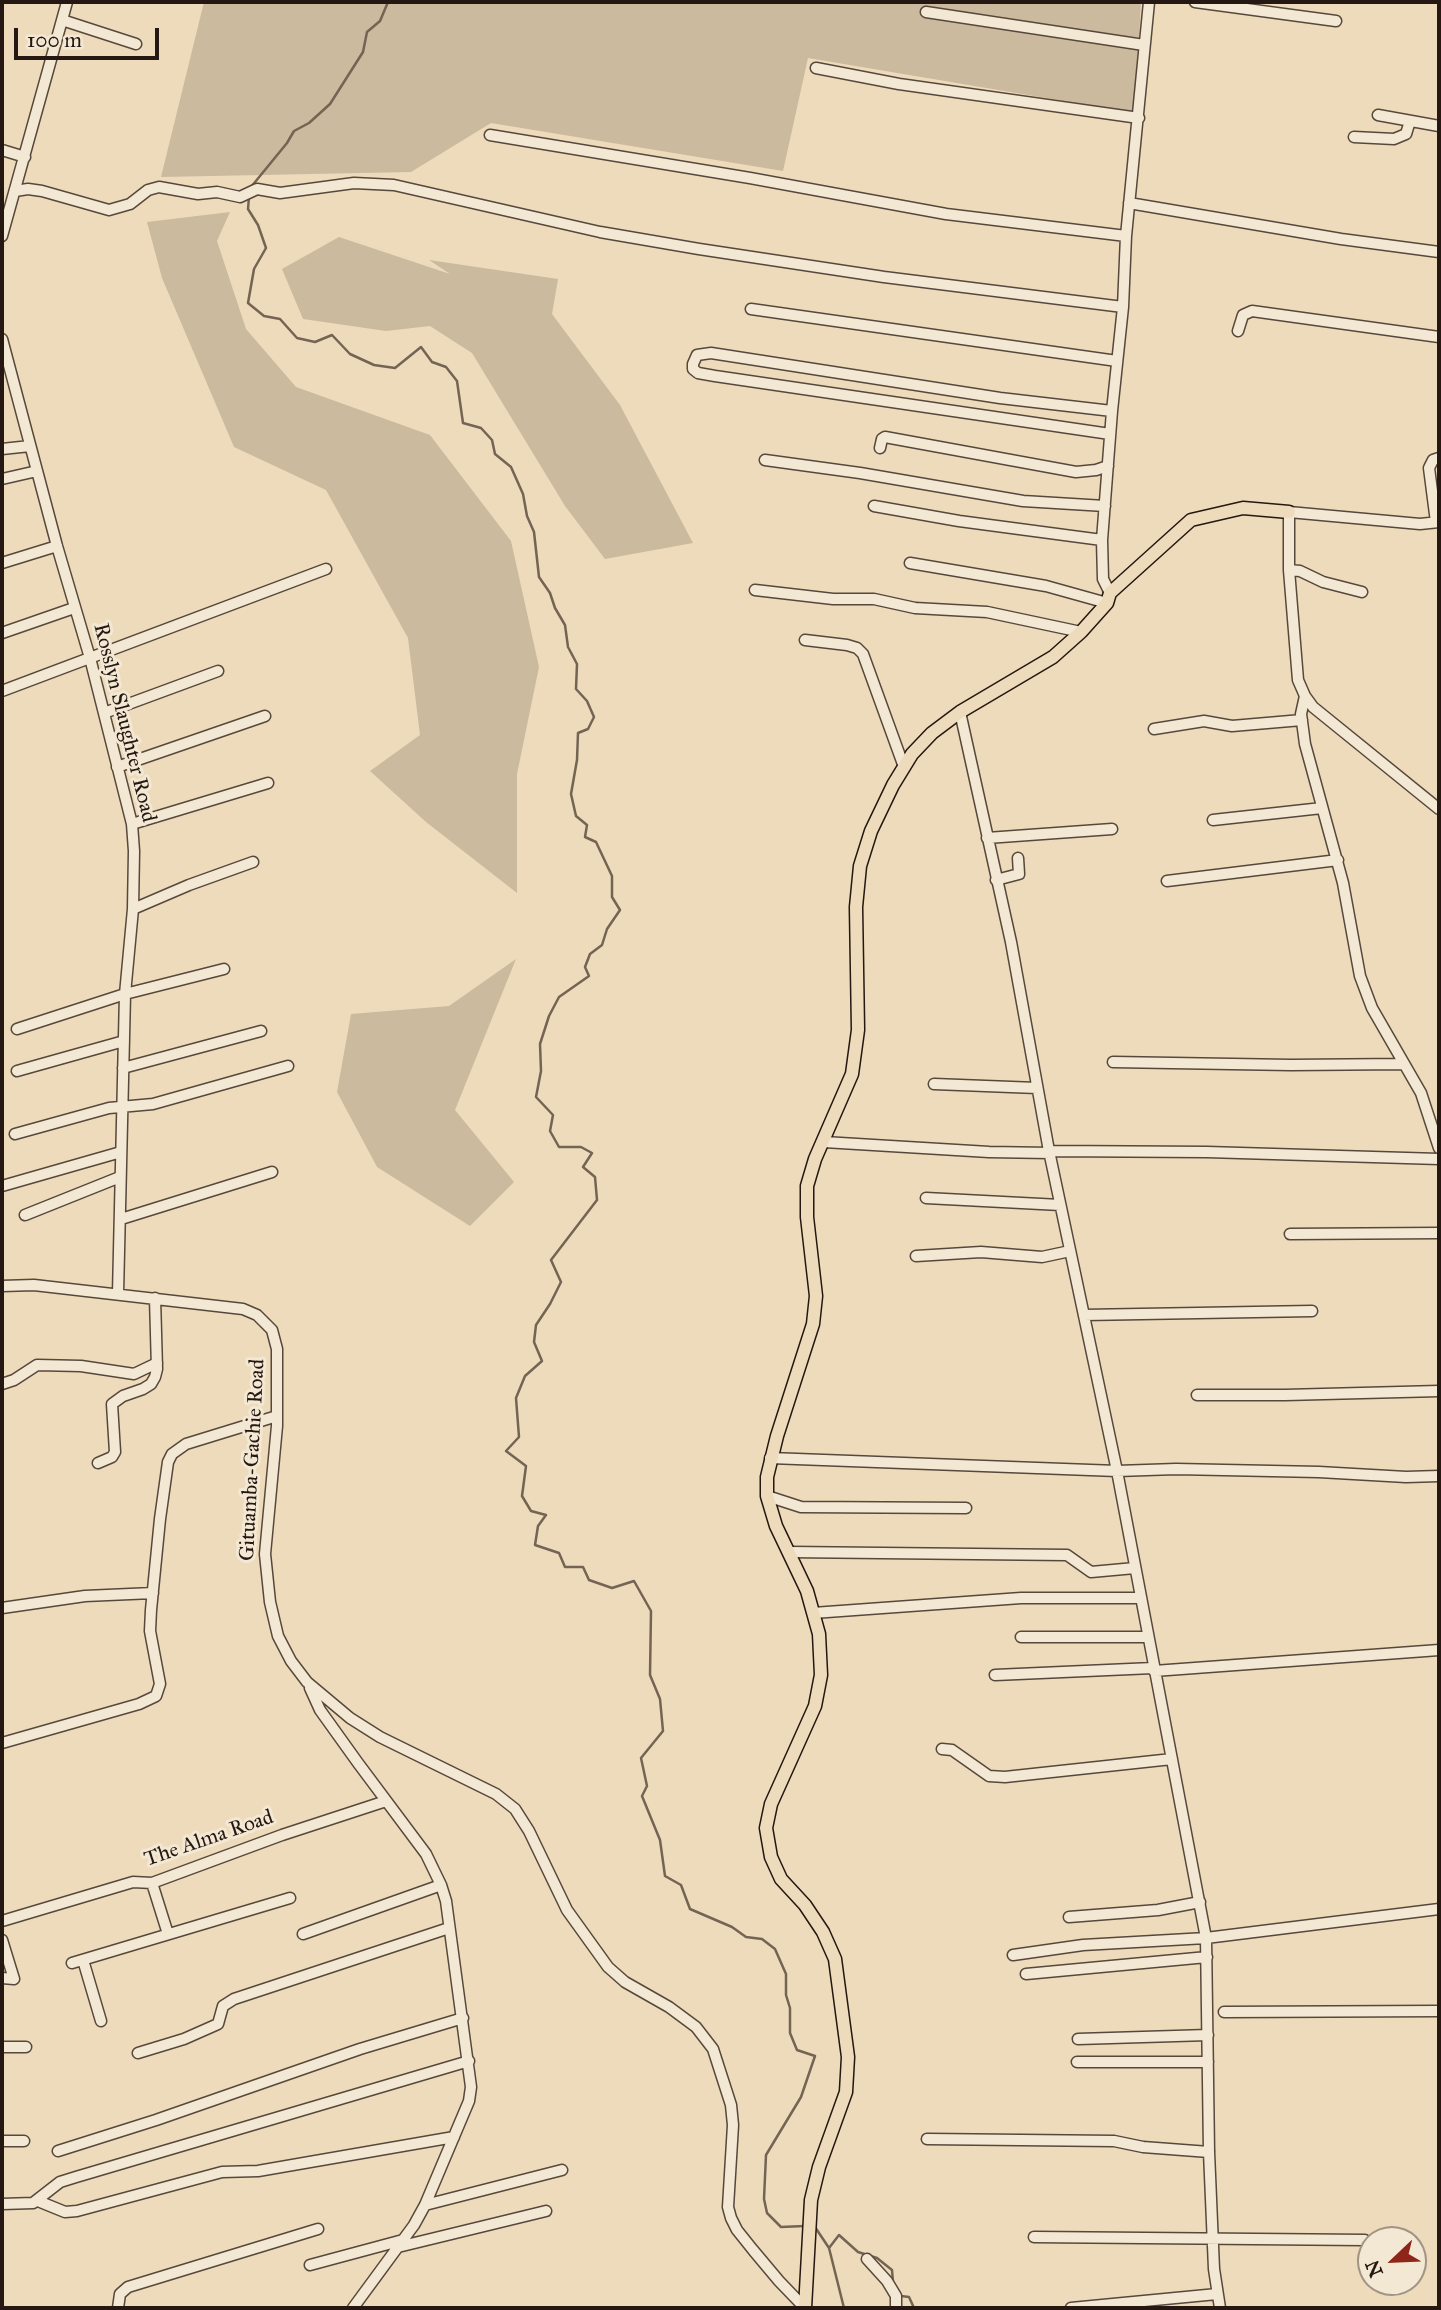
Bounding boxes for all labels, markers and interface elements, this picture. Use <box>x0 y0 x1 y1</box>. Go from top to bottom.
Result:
scale bar <box>18 14 163 58</box>
text: 100 m <box>27 27 82 53</box>
street label: Rosslyn Slaughter Road <box>87 621 161 825</box>
street label: Gituamba-Gachie Road <box>235 1358 271 1562</box>
street label: The Alma Road <box>141 1805 277 1873</box>
north arrow <box>1357 2226 1427 2296</box>
text: N <box>1360 2257 1388 2281</box>

